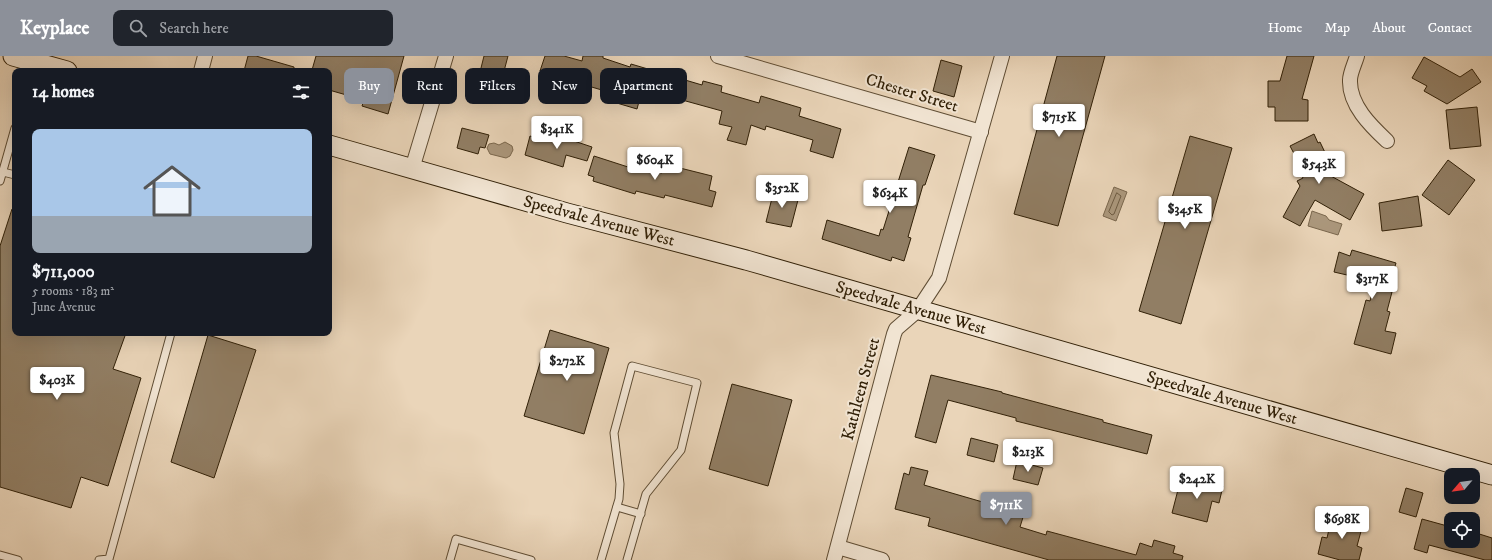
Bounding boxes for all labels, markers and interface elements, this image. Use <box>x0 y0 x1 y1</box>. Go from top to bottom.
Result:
search box <box>113 10 393 46</box>
text: Keyplace <box>20 17 89 40</box>
icon: search <box>127 17 149 39</box>
text: Search here <box>159 19 229 38</box>
text: Home <box>1268 19 1302 37</box>
text: Map <box>1324 19 1350 37</box>
text: About <box>1372 19 1406 37</box>
text: Contact <box>1428 19 1472 37</box>
chip: Buy <box>344 68 394 104</box>
chip: Rent <box>402 68 457 104</box>
chip: Filters <box>465 68 530 104</box>
chip: New <box>538 68 592 104</box>
chip: Apartment <box>600 68 687 104</box>
street label: Chester Street <box>863 69 961 118</box>
text: 14 homes <box>32 81 94 103</box>
icon: filters <box>290 81 312 103</box>
pin: $715K <box>1031 104 1087 138</box>
text: $715K <box>1042 109 1076 125</box>
pin: $341K <box>529 116 585 150</box>
text: $341K <box>540 121 574 137</box>
pin: $604K <box>627 147 683 181</box>
pin: $543K <box>1291 151 1347 185</box>
text: $604K <box>636 152 674 168</box>
icon: home <box>136 155 208 227</box>
text: $543K <box>1302 156 1336 172</box>
pin: $352K <box>754 175 810 209</box>
text: $352K <box>765 180 799 196</box>
pin: $634K <box>862 180 918 214</box>
text: $634K <box>872 185 908 201</box>
street label: Speedvale Avenue West <box>521 190 678 252</box>
pin: $345K <box>1157 196 1213 230</box>
text: $345K <box>1168 201 1202 217</box>
text: $711,000 <box>32 261 95 283</box>
pin: $317K <box>1344 266 1400 300</box>
text: $317K <box>1356 271 1388 287</box>
street label: Speedvale Avenue West <box>833 276 990 340</box>
text: 5 rooms · 183 m² <box>32 283 114 299</box>
text: June Avenue <box>32 299 96 315</box>
street label: Kathleen Street <box>837 335 885 443</box>
pin: $272K <box>539 348 595 382</box>
text: $272K <box>549 353 585 369</box>
street label: Speedvale Avenue West <box>1144 366 1301 430</box>
pin: $403K <box>29 367 85 401</box>
text: $403K <box>39 372 75 388</box>
pin: $213K <box>1000 439 1056 473</box>
text: $213K <box>1012 444 1044 460</box>
pin: $242K <box>1169 466 1225 500</box>
north arrow <box>1444 468 1480 504</box>
map controls <box>1444 468 1480 548</box>
text: $242K <box>1179 471 1215 487</box>
pin: $711K <box>978 492 1034 526</box>
text: $711K <box>990 497 1022 513</box>
pin: $698K <box>1314 506 1370 540</box>
text: $698K <box>1324 511 1360 527</box>
button: locate <box>1444 512 1480 548</box>

